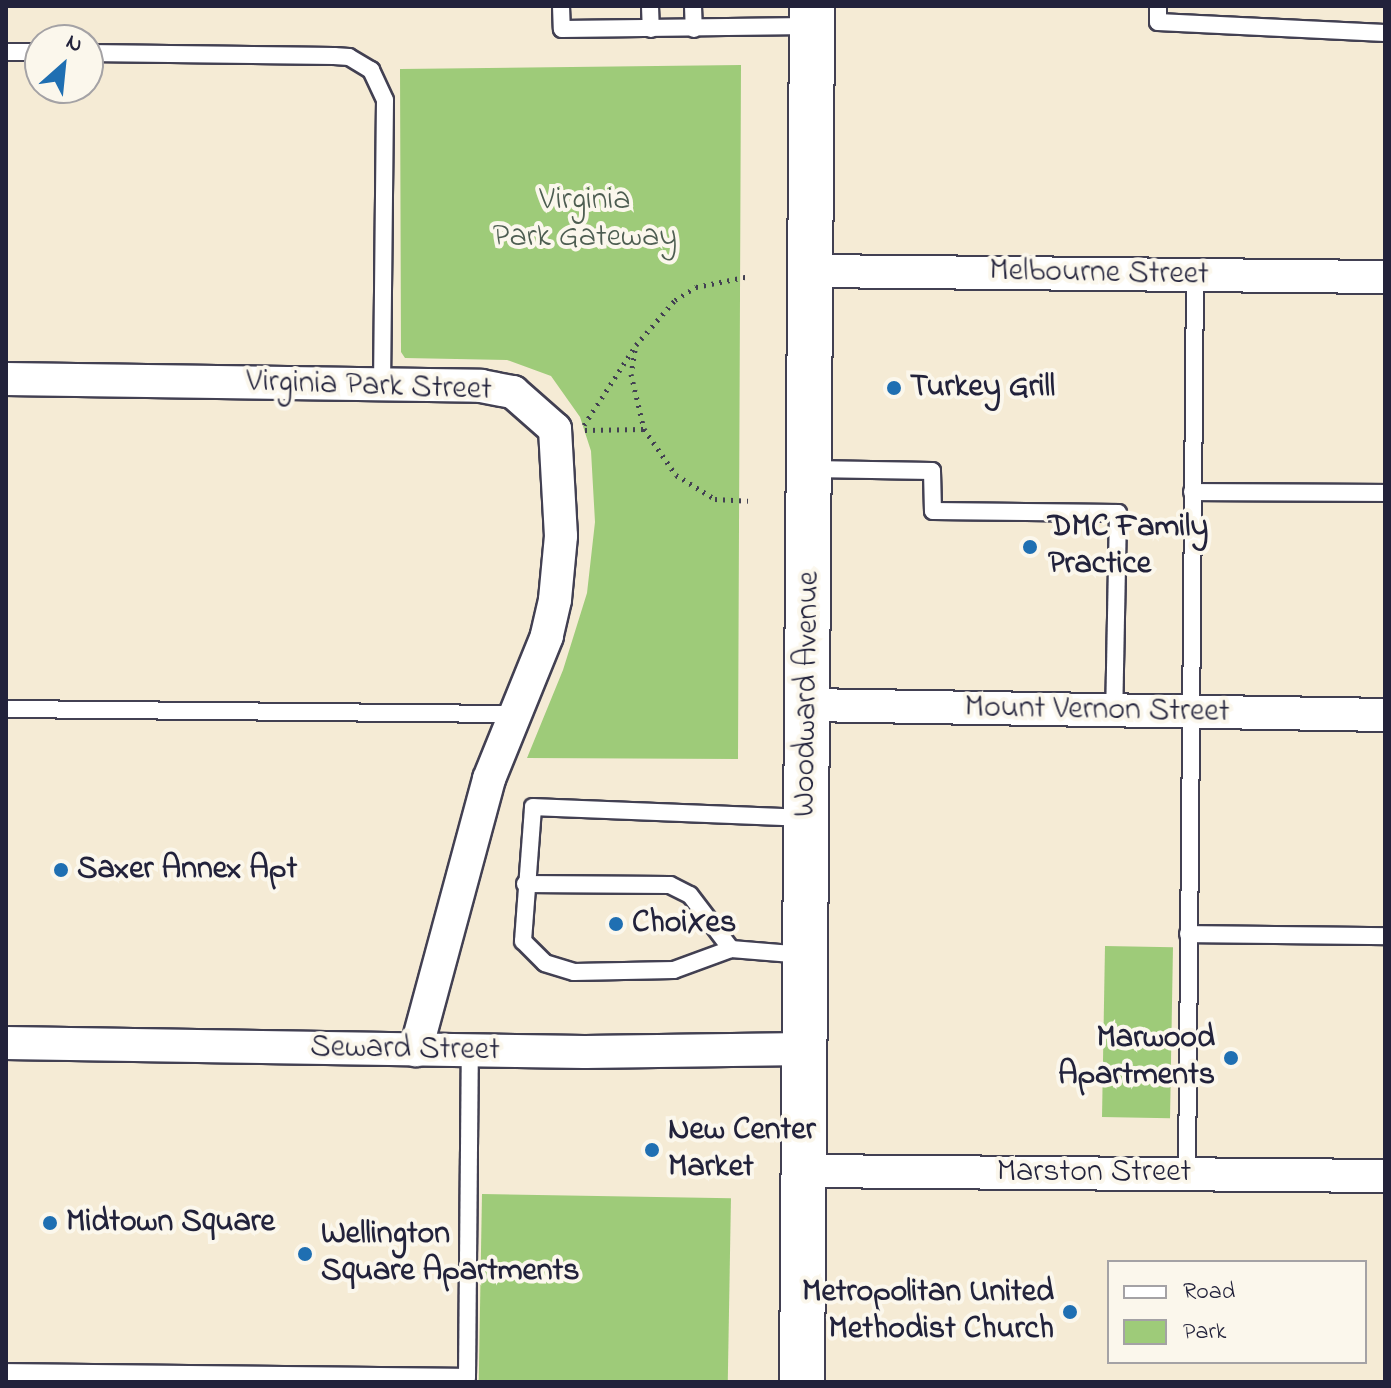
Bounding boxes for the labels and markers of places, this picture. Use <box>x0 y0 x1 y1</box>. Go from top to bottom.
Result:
place label: Turkey Grill <box>910 369 1055 407</box>
marker: Turkey Grill <box>885 379 903 397</box>
place label: DMC Family Practice <box>1048 510 1208 585</box>
marker: DMC Family Practice <box>1019 536 1041 558</box>
place label: Saxer Annex Apt <box>77 851 297 889</box>
marker: Saxer Annex Apt <box>52 861 70 879</box>
place label: ChoiXes <box>632 905 736 943</box>
marker: ChoiXes <box>607 915 625 933</box>
place label: Marwood Apartments <box>1058 1021 1215 1096</box>
marker: Marwood Apartments <box>1222 1049 1240 1067</box>
place label: New Center Market <box>668 1113 816 1188</box>
marker: New Center Market <box>643 1141 661 1159</box>
place label: Midtown Square <box>66 1204 275 1242</box>
marker: Midtown Square <box>41 1214 59 1232</box>
place label: Wellington Square Apartments <box>321 1217 580 1292</box>
marker: Wellington Square Apartments <box>296 1245 314 1263</box>
place label: Metropolitan United Methodist Church <box>802 1275 1054 1350</box>
marker: Metropolitan United Methodist Church <box>1061 1303 1079 1321</box>

